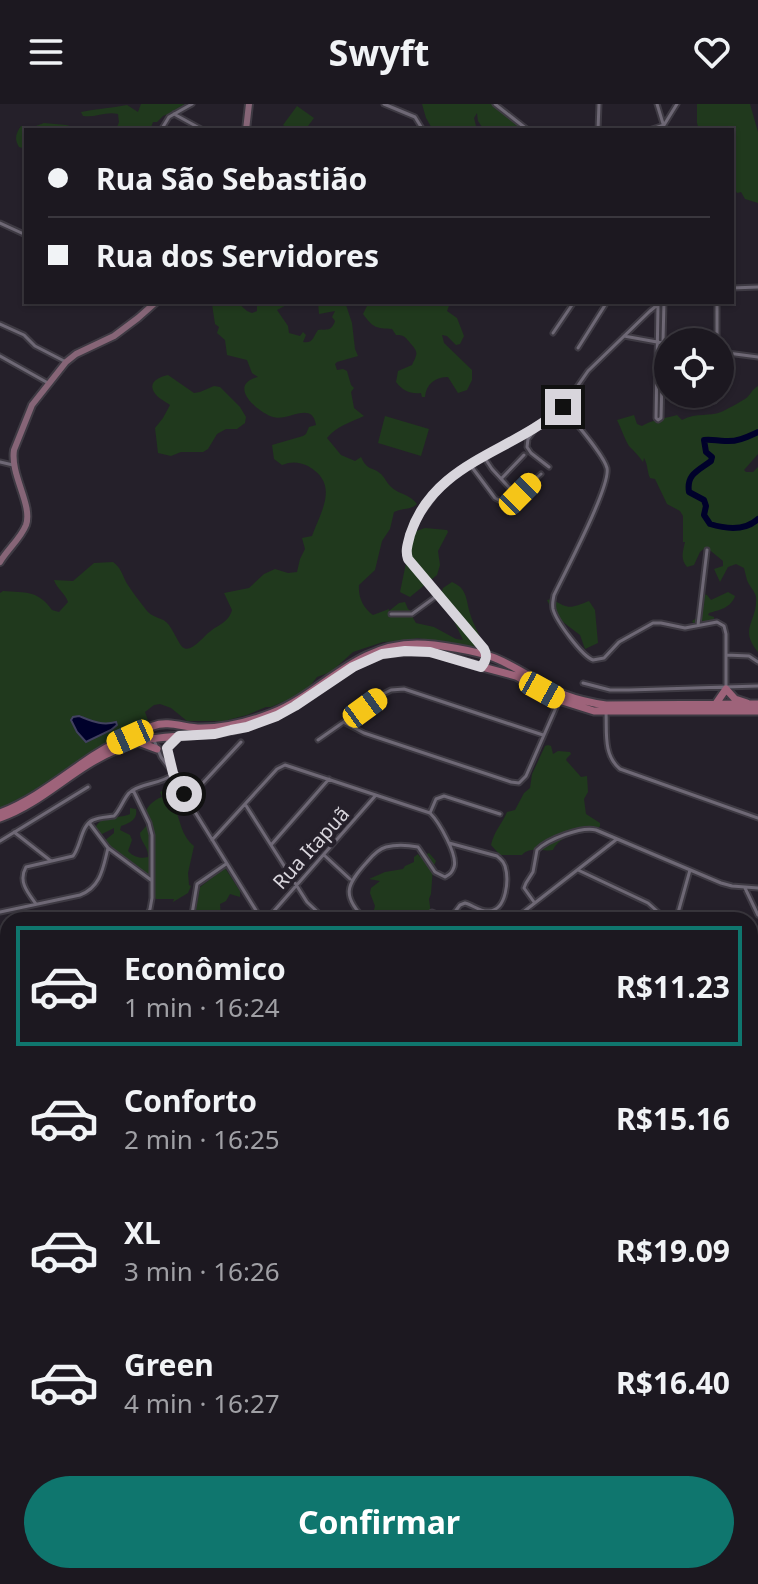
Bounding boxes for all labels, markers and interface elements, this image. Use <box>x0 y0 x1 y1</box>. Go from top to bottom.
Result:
text: Swyft <box>329 28 429 77</box>
icon: menu <box>24 30 68 74</box>
icon: heart <box>690 30 734 74</box>
text: Rua São Sebastião <box>96 158 367 199</box>
text: Rua dos Servidores <box>96 235 379 276</box>
map controls <box>654 328 734 408</box>
button: locate <box>654 328 734 408</box>
route end <box>545 389 581 425</box>
car <box>495 469 545 519</box>
car <box>515 668 569 712</box>
car <box>339 684 391 732</box>
car <box>103 716 157 758</box>
route start <box>166 776 202 812</box>
street label: Rua Itapuã <box>266 801 355 895</box>
text: Econômico <box>124 948 286 989</box>
icon: car <box>28 950 100 1022</box>
text: R$11.23 <box>616 966 730 1007</box>
text: 1 min · 16:24 <box>124 989 280 1025</box>
text: Conforto <box>124 1080 257 1121</box>
icon: car <box>28 1082 100 1154</box>
text: R$15.16 <box>616 1098 730 1139</box>
text: 2 min · 16:25 <box>124 1121 280 1157</box>
text: XL <box>124 1212 161 1253</box>
icon: car <box>28 1214 100 1286</box>
text: R$19.09 <box>616 1230 730 1271</box>
text: 3 min · 16:26 <box>124 1253 280 1289</box>
text: Green <box>124 1344 214 1385</box>
icon: car <box>28 1346 100 1418</box>
text: R$16.40 <box>616 1362 730 1403</box>
text: 4 min · 16:27 <box>124 1385 280 1421</box>
button: Confirmar <box>24 1476 734 1568</box>

